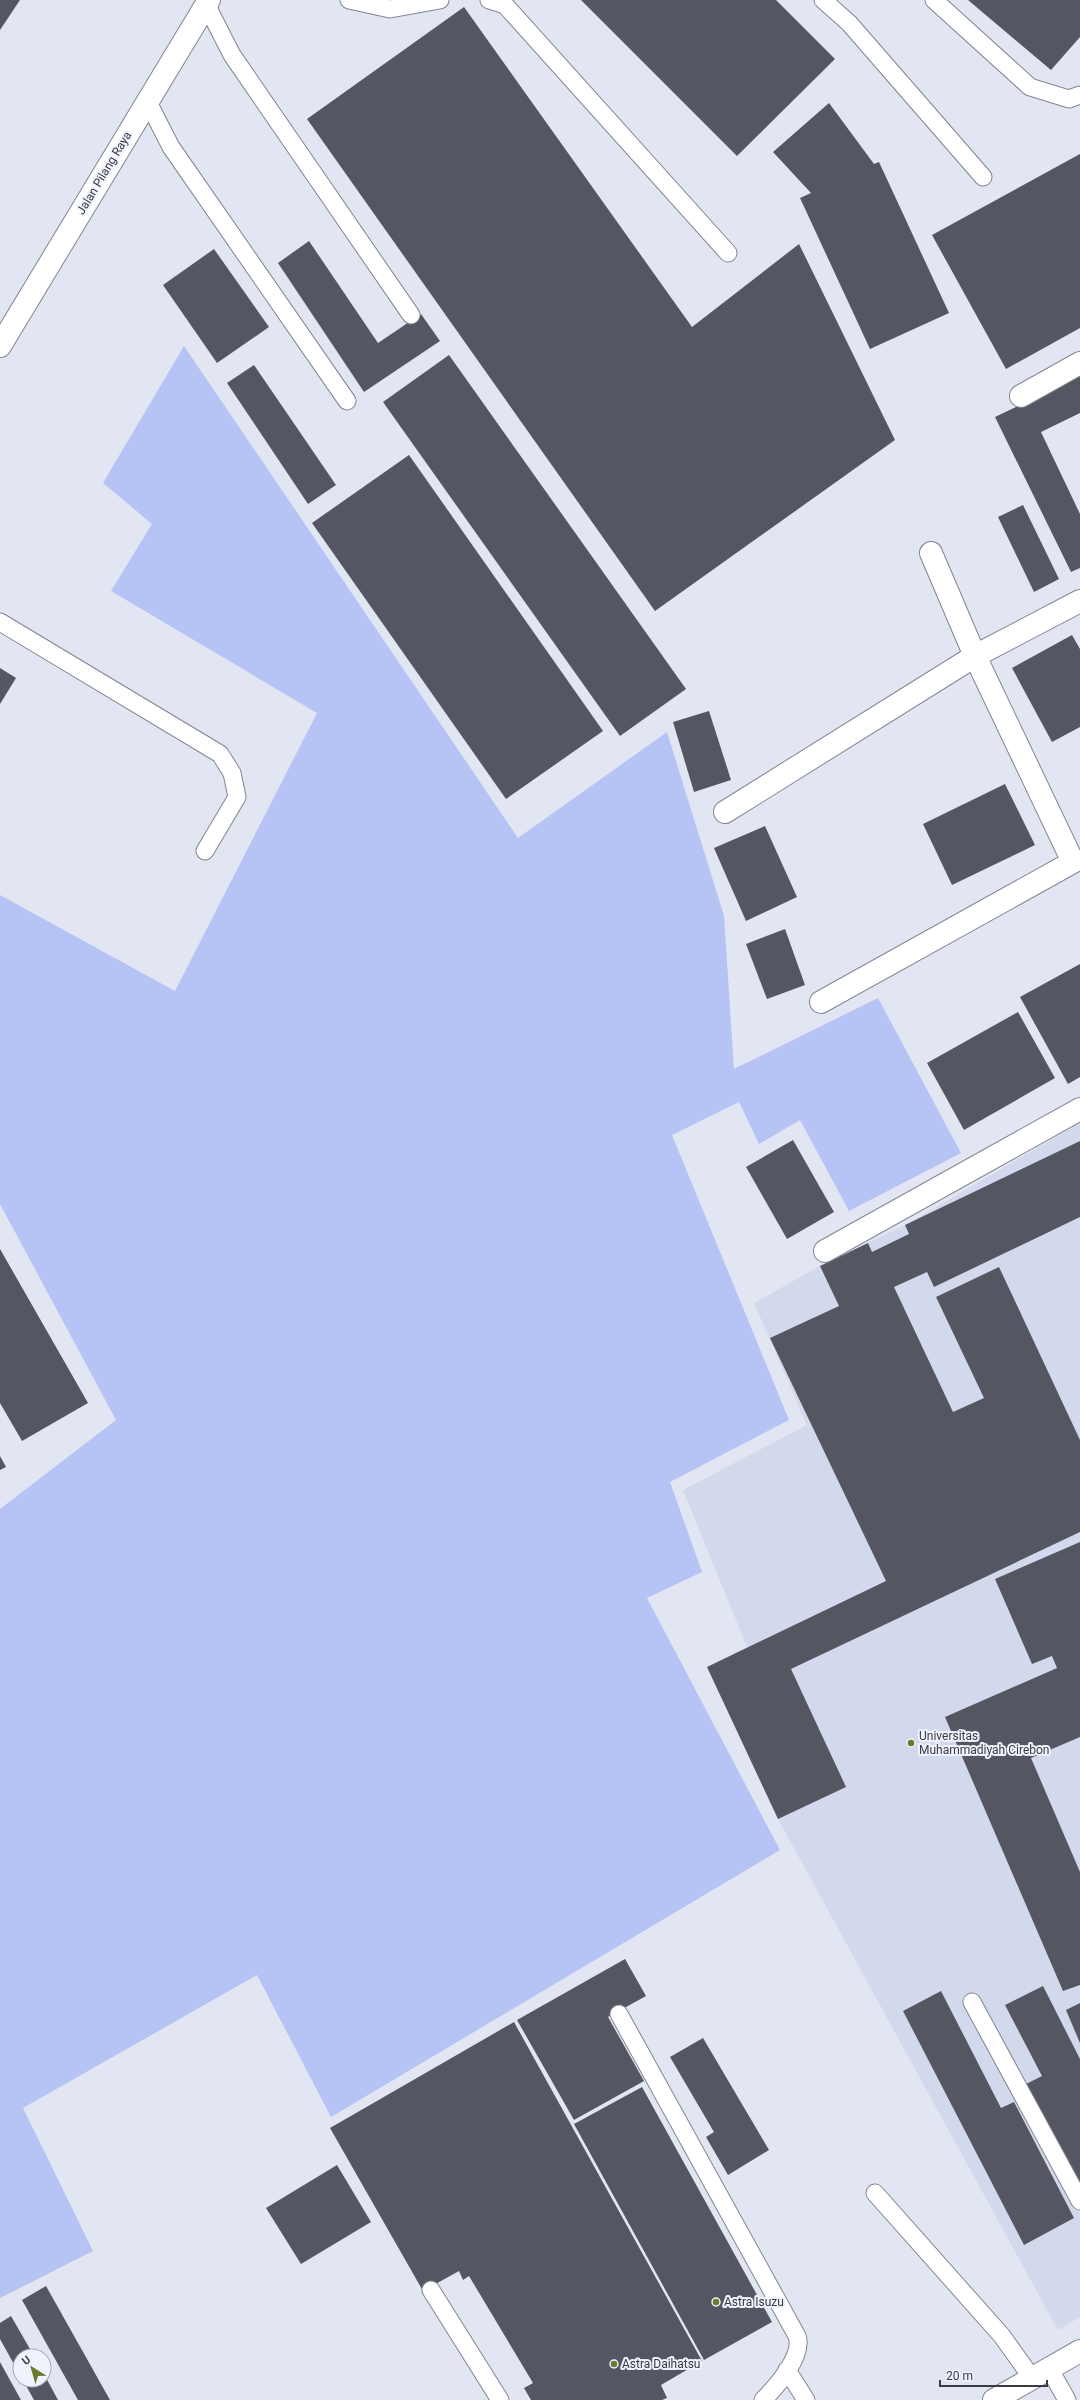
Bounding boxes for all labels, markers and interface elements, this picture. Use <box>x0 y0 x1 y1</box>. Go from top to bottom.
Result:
street label: Jalan Pilang Raya <box>74 129 134 217</box>
place label: Universitas Muhammadiyah Cirebon <box>919 1729 1049 1757</box>
marker: Universitas Muhammadiyah Cirebon <box>906 1738 916 1748</box>
place label: Astra Isuzu <box>724 2295 784 2309</box>
marker: Astra Isuzu <box>711 2297 721 2307</box>
north arrow <box>12 2348 52 2388</box>
text: U <box>19 2353 33 2368</box>
place label: Astra Daihatsu <box>622 2357 700 2371</box>
marker: Astra Daihatsu <box>609 2359 619 2369</box>
scale bar <box>940 2362 1047 2388</box>
text: 20 m <box>946 2369 973 2383</box>

